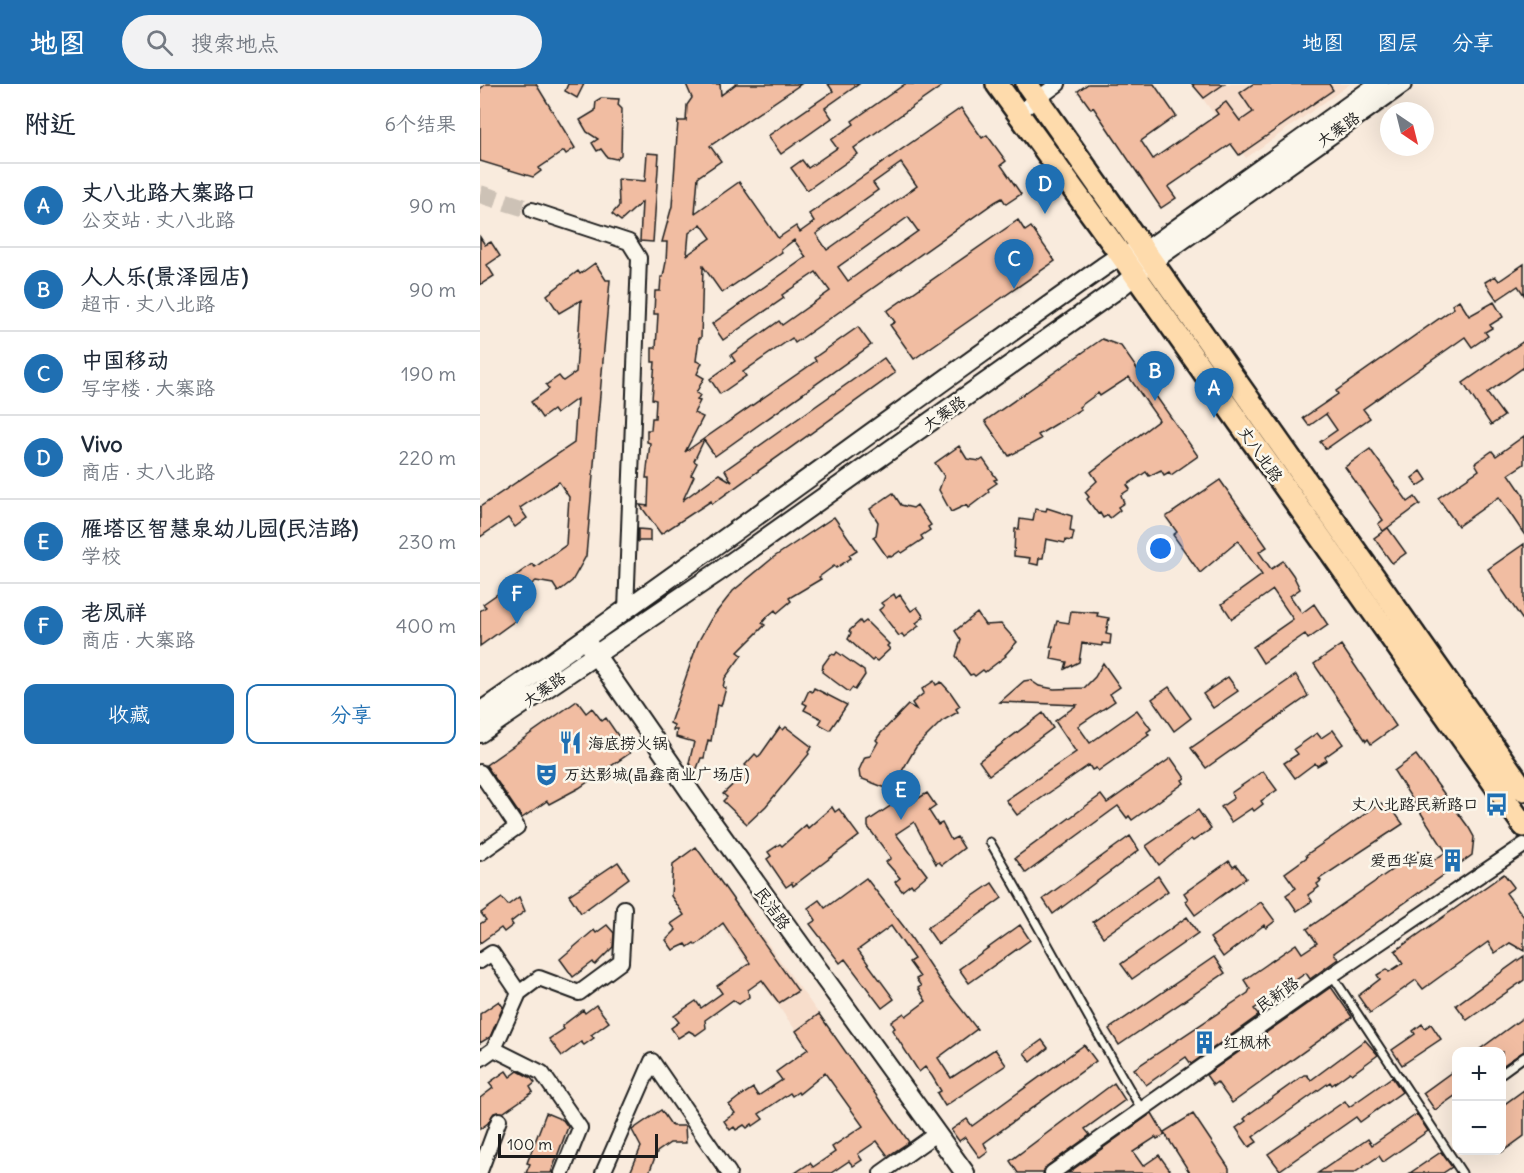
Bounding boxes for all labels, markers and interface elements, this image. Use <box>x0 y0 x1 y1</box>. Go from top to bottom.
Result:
search box <box>122 15 542 69</box>
text: 地图 <box>30 25 86 61</box>
icon: search <box>143 26 176 59</box>
text: 搜索地点 <box>191 29 279 57</box>
text: 地图 <box>1302 29 1344 56</box>
text: 图层 <box>1377 29 1419 56</box>
text: 分享 <box>1452 29 1494 56</box>
north arrow <box>1380 102 1434 156</box>
text: 附近 <box>24 107 76 140</box>
street label: 大寨路 <box>1313 107 1363 151</box>
text: 6个结果 <box>384 111 456 136</box>
pin: D <box>1026 164 1064 214</box>
text: 丈八北路大寨路口 <box>81 178 257 206</box>
text: A <box>37 193 50 218</box>
text: 90 m <box>409 193 456 218</box>
text: 公交站 · 丈八北路 <box>81 207 235 232</box>
pin: C <box>994 240 1034 289</box>
text: 人人乐(景泽园店) <box>81 262 248 290</box>
text: B <box>37 277 50 302</box>
text: 90 m <box>409 277 456 302</box>
text: 超市 · 丈八北路 <box>81 291 215 316</box>
text: 中国移动 <box>81 346 169 374</box>
pin: B <box>1136 352 1174 401</box>
text: C <box>37 361 50 386</box>
text: 190 m <box>401 361 456 386</box>
pin: A <box>1194 368 1234 418</box>
text: 写字楼 · 大寨路 <box>81 375 215 400</box>
street label: 大寨路 <box>919 391 969 435</box>
street label: 丈八北路 <box>1234 422 1288 486</box>
text: Vivo <box>81 430 123 458</box>
text: D <box>36 445 51 470</box>
text: 220 m <box>399 445 456 470</box>
text: 商店 · 丈八北路 <box>81 459 215 484</box>
text: 雁塔区智慧泉幼儿园(民洁路) <box>81 514 358 542</box>
text: E <box>38 529 49 554</box>
text: 230 m <box>398 529 456 554</box>
your location <box>1146 534 1175 563</box>
text: 学校 <box>81 543 121 568</box>
pin: F <box>498 574 537 624</box>
text: 老凤祥 <box>81 598 147 626</box>
text: F <box>38 613 49 638</box>
text: 400 m <box>396 613 456 638</box>
text: 商店 · 大寨路 <box>81 627 195 652</box>
street label: 大寨路 <box>519 667 569 711</box>
button: 收藏 <box>24 684 234 744</box>
button: 分享 <box>246 684 456 744</box>
restaurant icon: 海底捞火锅 <box>557 730 583 756</box>
place label: 海底捞火锅 <box>588 733 668 753</box>
theatre icon: 万达影城(晶鑫商业广场店) <box>533 761 559 787</box>
place label: 万达影城(晶鑫商业广场店) <box>564 764 750 784</box>
pin: E <box>882 770 920 820</box>
bus stop icon: 丈八北路民新路口 <box>1484 791 1510 817</box>
place label: 丈八北路民新路口 <box>1351 794 1479 814</box>
building icon: 爱西华庭 <box>1439 847 1465 873</box>
place label: 爱西华庭 <box>1370 850 1434 870</box>
street label: 民洁路 <box>751 883 795 933</box>
street label: 民新路 <box>1252 972 1302 1016</box>
building icon: 红枫林 <box>1192 1029 1218 1055</box>
place label: 红枫林 <box>1223 1032 1271 1052</box>
map controls <box>1452 1047 1506 1155</box>
button: + <box>1452 1047 1506 1101</box>
button: − <box>1452 1101 1506 1155</box>
scale bar <box>498 1131 658 1158</box>
text: 100 m <box>507 1134 552 1154</box>

